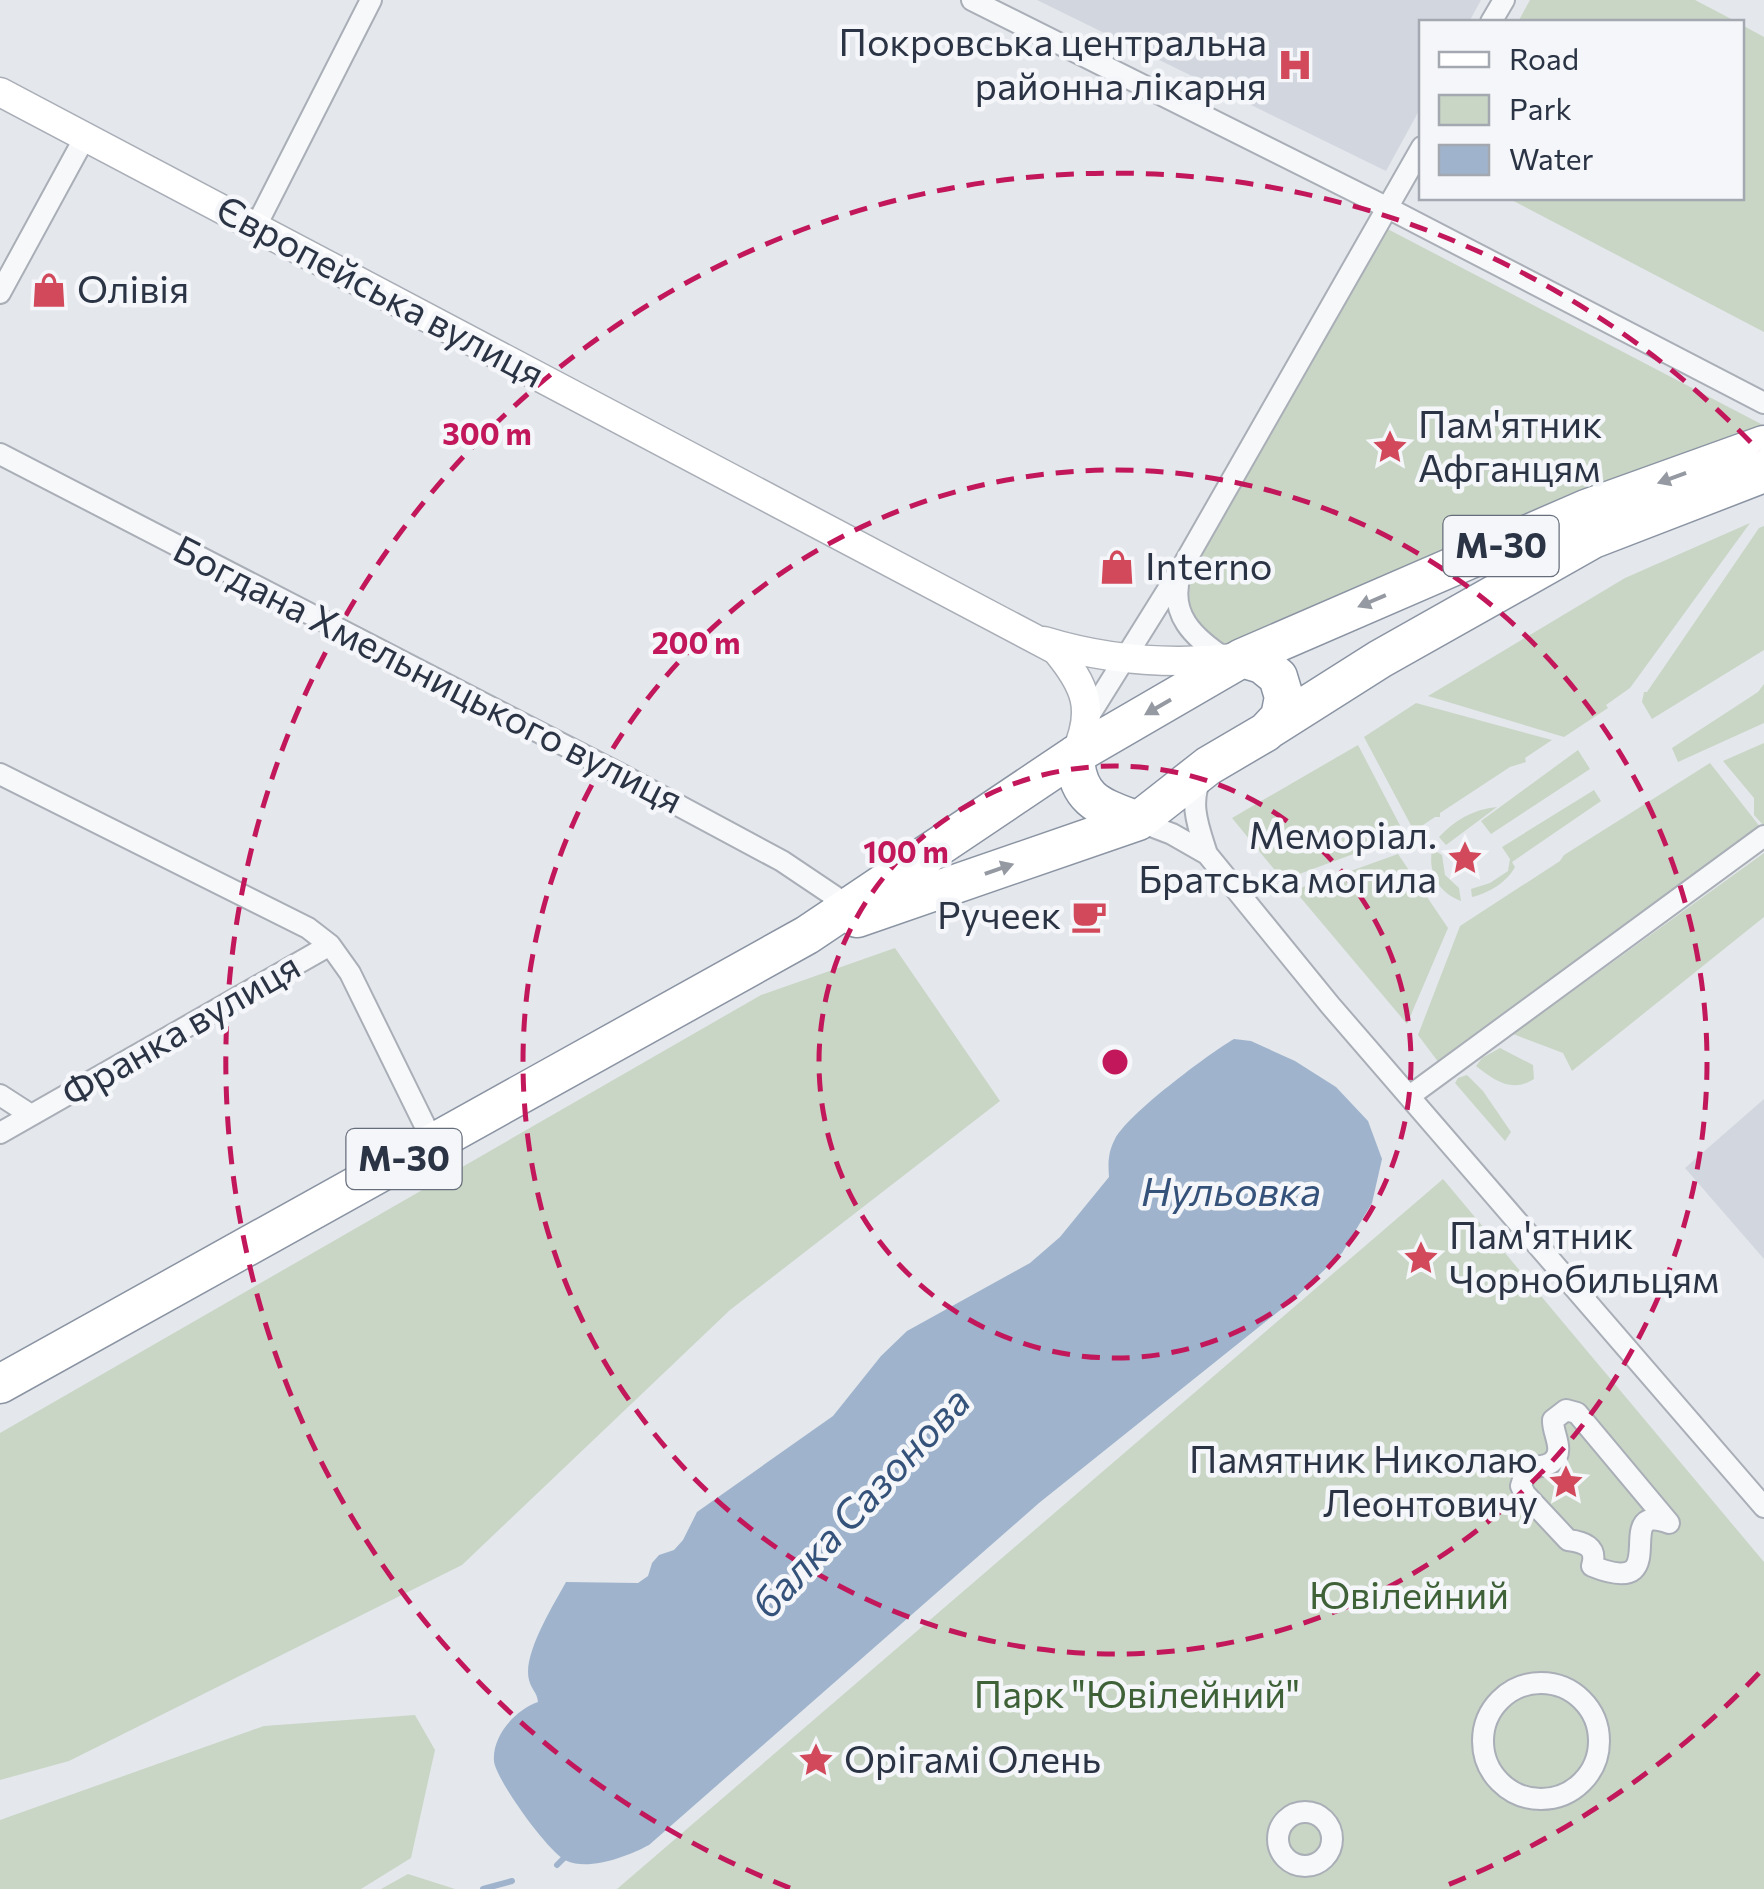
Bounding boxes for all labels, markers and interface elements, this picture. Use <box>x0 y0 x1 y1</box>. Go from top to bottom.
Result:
place label: Покровська центральна районна лікарня <box>839 17 1267 108</box>
legend <box>1419 20 1744 200</box>
text: Road <box>1509 39 1579 76</box>
hospital icon: Покровська центральна районна лікарня <box>1276 46 1314 84</box>
text: Park <box>1509 89 1572 126</box>
text: Water <box>1509 139 1594 176</box>
street label: Європейська вулиця <box>209 183 553 396</box>
place label: Олівія <box>77 264 189 311</box>
shop icon: Олівія <box>30 271 68 309</box>
place label: Пам'ятник Афганцям <box>1418 399 1602 490</box>
text: 300 m <box>442 414 532 451</box>
place icon: Пам'ятник Афганцям <box>1371 428 1409 466</box>
one-way arrow <box>1657 471 1687 486</box>
road number: М-30 <box>1444 516 1558 576</box>
street label: Богдана Хмельницького вулиця <box>167 524 692 822</box>
place label: Interno <box>1145 541 1272 588</box>
shop icon: Interno <box>1098 548 1136 586</box>
one-way arrow <box>1357 594 1387 610</box>
text: 200 m <box>652 623 740 660</box>
one-way arrow <box>1144 697 1172 715</box>
place label: Меморіал. Братська могила <box>1138 810 1437 901</box>
text: 100 m <box>863 832 949 869</box>
place icon: Меморіал. Братська могила <box>1446 839 1484 877</box>
one-way arrow <box>984 861 1014 876</box>
place label: Ручеек <box>937 890 1061 937</box>
cafe icon: Ручеек <box>1070 897 1108 935</box>
street label: Франка вулиця <box>52 941 307 1115</box>
centre of rings <box>1097 1044 1133 1080</box>
road number: М-30 <box>346 1129 462 1189</box>
water label: Нульовка <box>1141 1165 1321 1214</box>
place label: Пам'ятник Чорнобильцям <box>1449 1210 1719 1301</box>
place icon: Пам'ятник Чорнобильцям <box>1402 1239 1440 1277</box>
water label: балка Сазонова <box>740 1376 979 1627</box>
place label: Памятник Николаю Леонтовичу <box>1189 1434 1538 1525</box>
place icon: Памятник Николаю Леонтовичу <box>1547 1463 1585 1501</box>
park label: Ювілейний <box>1309 1570 1509 1617</box>
park label: Парк "Ювілейний" <box>974 1669 1300 1716</box>
place label: Орігамі Олень <box>844 1734 1101 1781</box>
place icon: Орігамі Олень <box>797 1741 835 1779</box>

